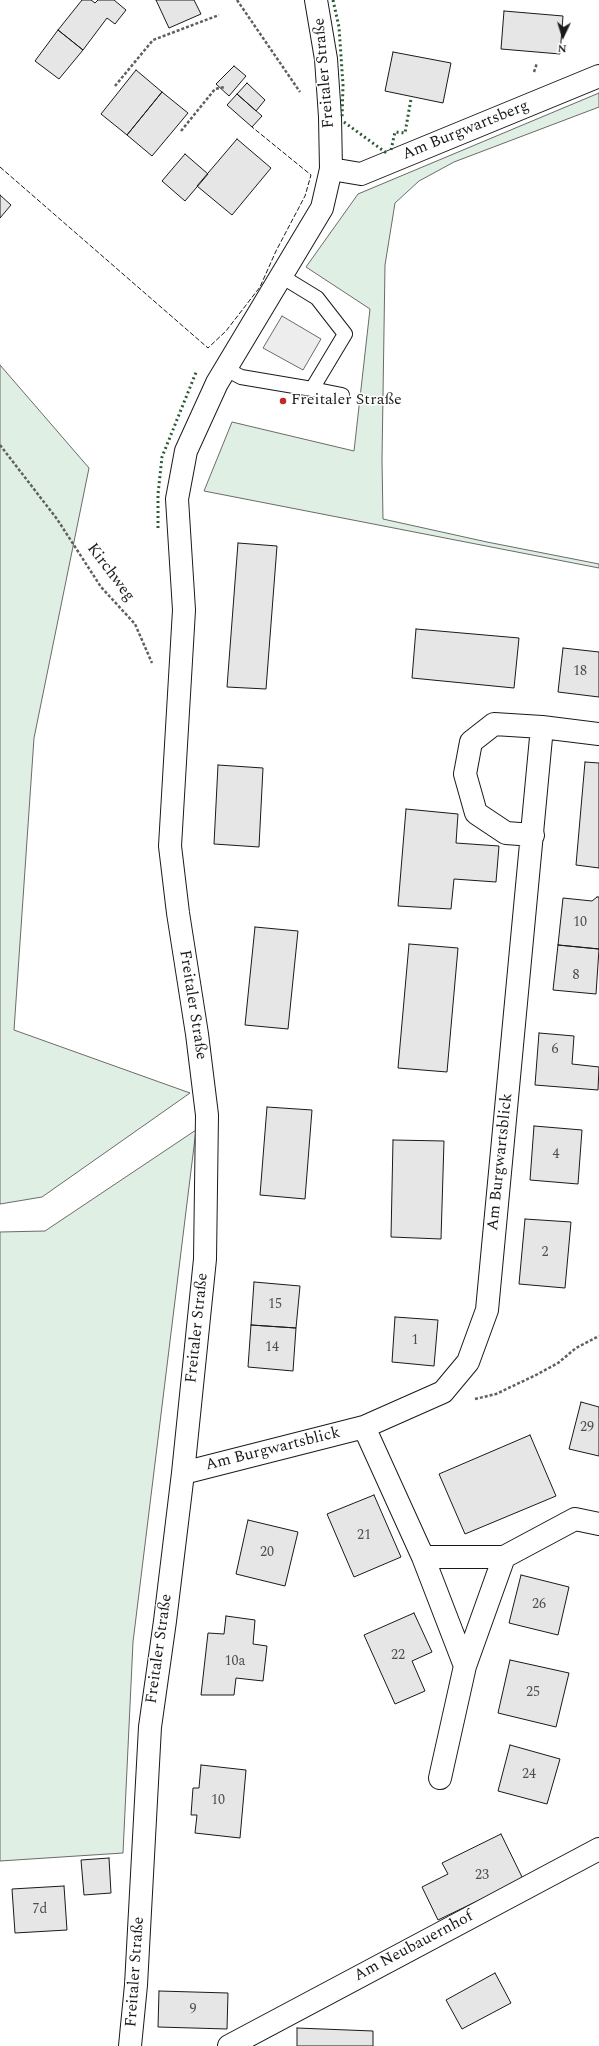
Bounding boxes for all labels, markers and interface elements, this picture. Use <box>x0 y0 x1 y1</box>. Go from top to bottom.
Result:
north arrow <box>543 16 583 56</box>
street label: Freitaler Straße <box>311 17 339 129</box>
text: N <box>557 40 567 57</box>
street label: Am Burgwartsberg <box>400 97 532 165</box>
place label: Freitaler Straße <box>291 391 402 411</box>
marker: Freitaler Straße <box>278 396 288 406</box>
street label: Kirchweg <box>82 540 138 606</box>
house number: 18 <box>573 664 587 680</box>
house number: 10 <box>573 915 587 931</box>
street label: Freitaler Straße <box>174 949 210 1061</box>
house number: 8 <box>573 968 579 984</box>
house number: 6 <box>552 1042 558 1058</box>
street label: Am Burgwartsblick <box>484 1092 518 1232</box>
house number: 4 <box>553 1147 559 1163</box>
house number: 2 <box>542 1245 548 1261</box>
street label: Freitaler Straße <box>183 1272 213 1384</box>
house number: 15 <box>268 1297 282 1313</box>
house number: 1 <box>412 1333 418 1349</box>
house number: 14 <box>265 1340 279 1356</box>
house number: 29 <box>580 1420 594 1436</box>
street label: Am Burgwartsblick <box>204 1424 342 1476</box>
house number: 21 <box>357 1528 371 1544</box>
house number: 20 <box>260 1545 274 1561</box>
street label: Freitaler Straße <box>143 1593 177 1705</box>
house number: 26 <box>532 1597 546 1613</box>
house number: 22 <box>391 1648 405 1664</box>
house number: 10a <box>225 1654 245 1670</box>
house number: 25 <box>526 1685 540 1701</box>
house number: 24 <box>522 1767 536 1783</box>
house number: 10 <box>211 1793 225 1809</box>
house number: 23 <box>475 1868 489 1884</box>
house number: 7d <box>33 1902 47 1918</box>
street label: Am Neubauernhof <box>351 1908 477 1986</box>
street label: Freitaler Straße <box>123 1916 149 2028</box>
house number: 9 <box>190 2002 196 2018</box>

